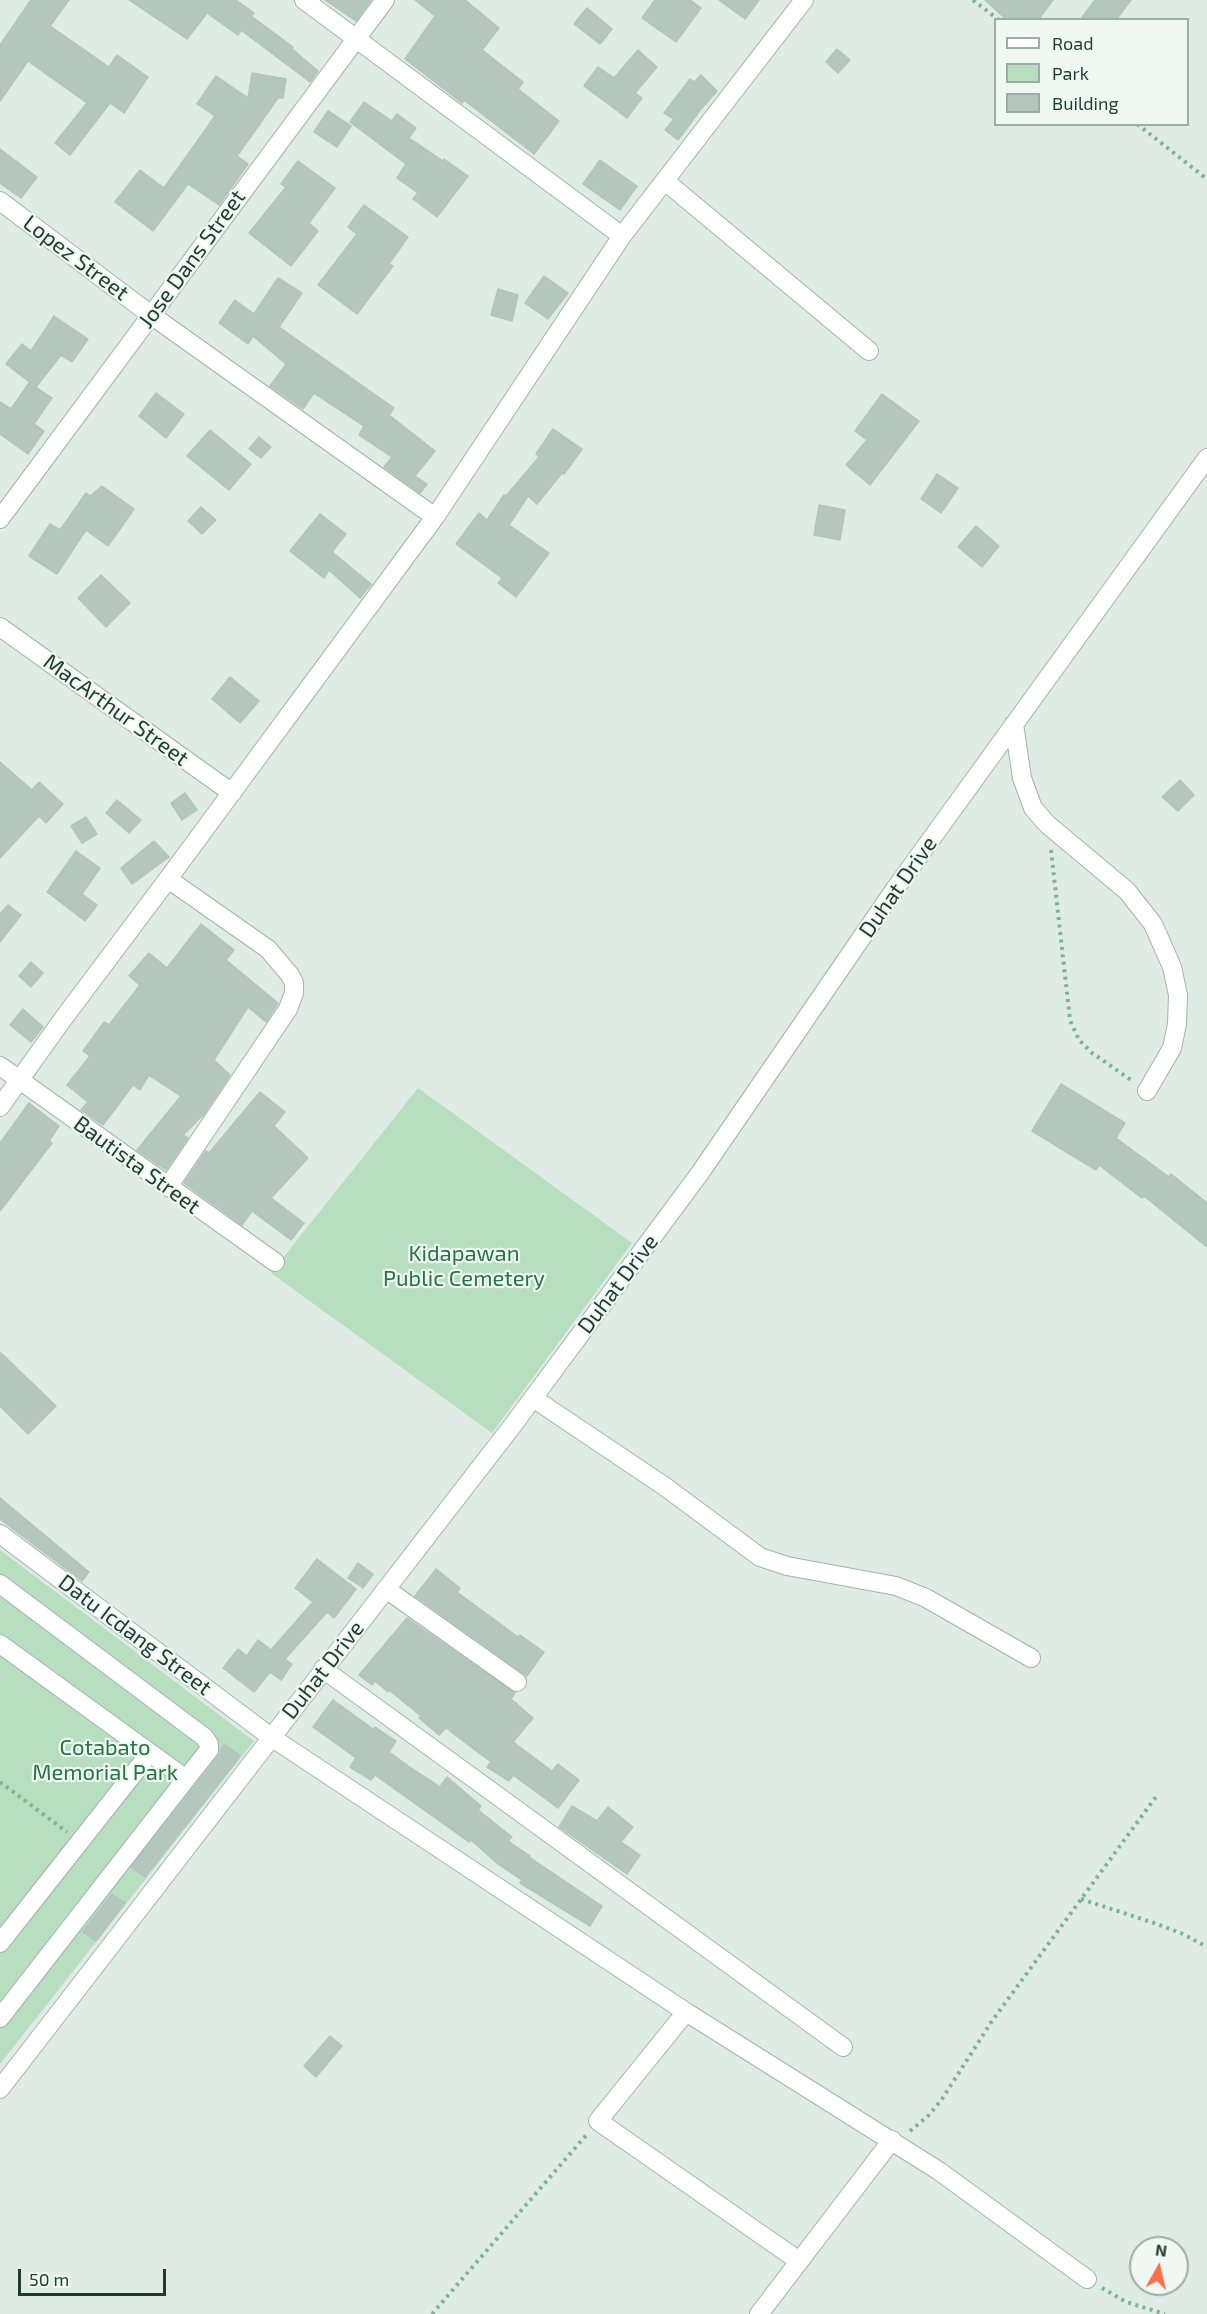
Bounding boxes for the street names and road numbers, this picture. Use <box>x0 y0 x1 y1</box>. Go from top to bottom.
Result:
street label: Jose Dans Street <box>133 185 251 333</box>
street label: Lopez Street <box>18 210 134 306</box>
street label: MacArthur Street <box>38 648 194 772</box>
street label: Duhat Drive <box>853 831 943 943</box>
street label: Bautista Street <box>69 1110 205 1220</box>
street label: Duhat Drive <box>572 1229 664 1339</box>
street label: Datu Icdang Street <box>53 1569 217 1701</box>
street label: Duhat Drive <box>276 1616 370 1724</box>

